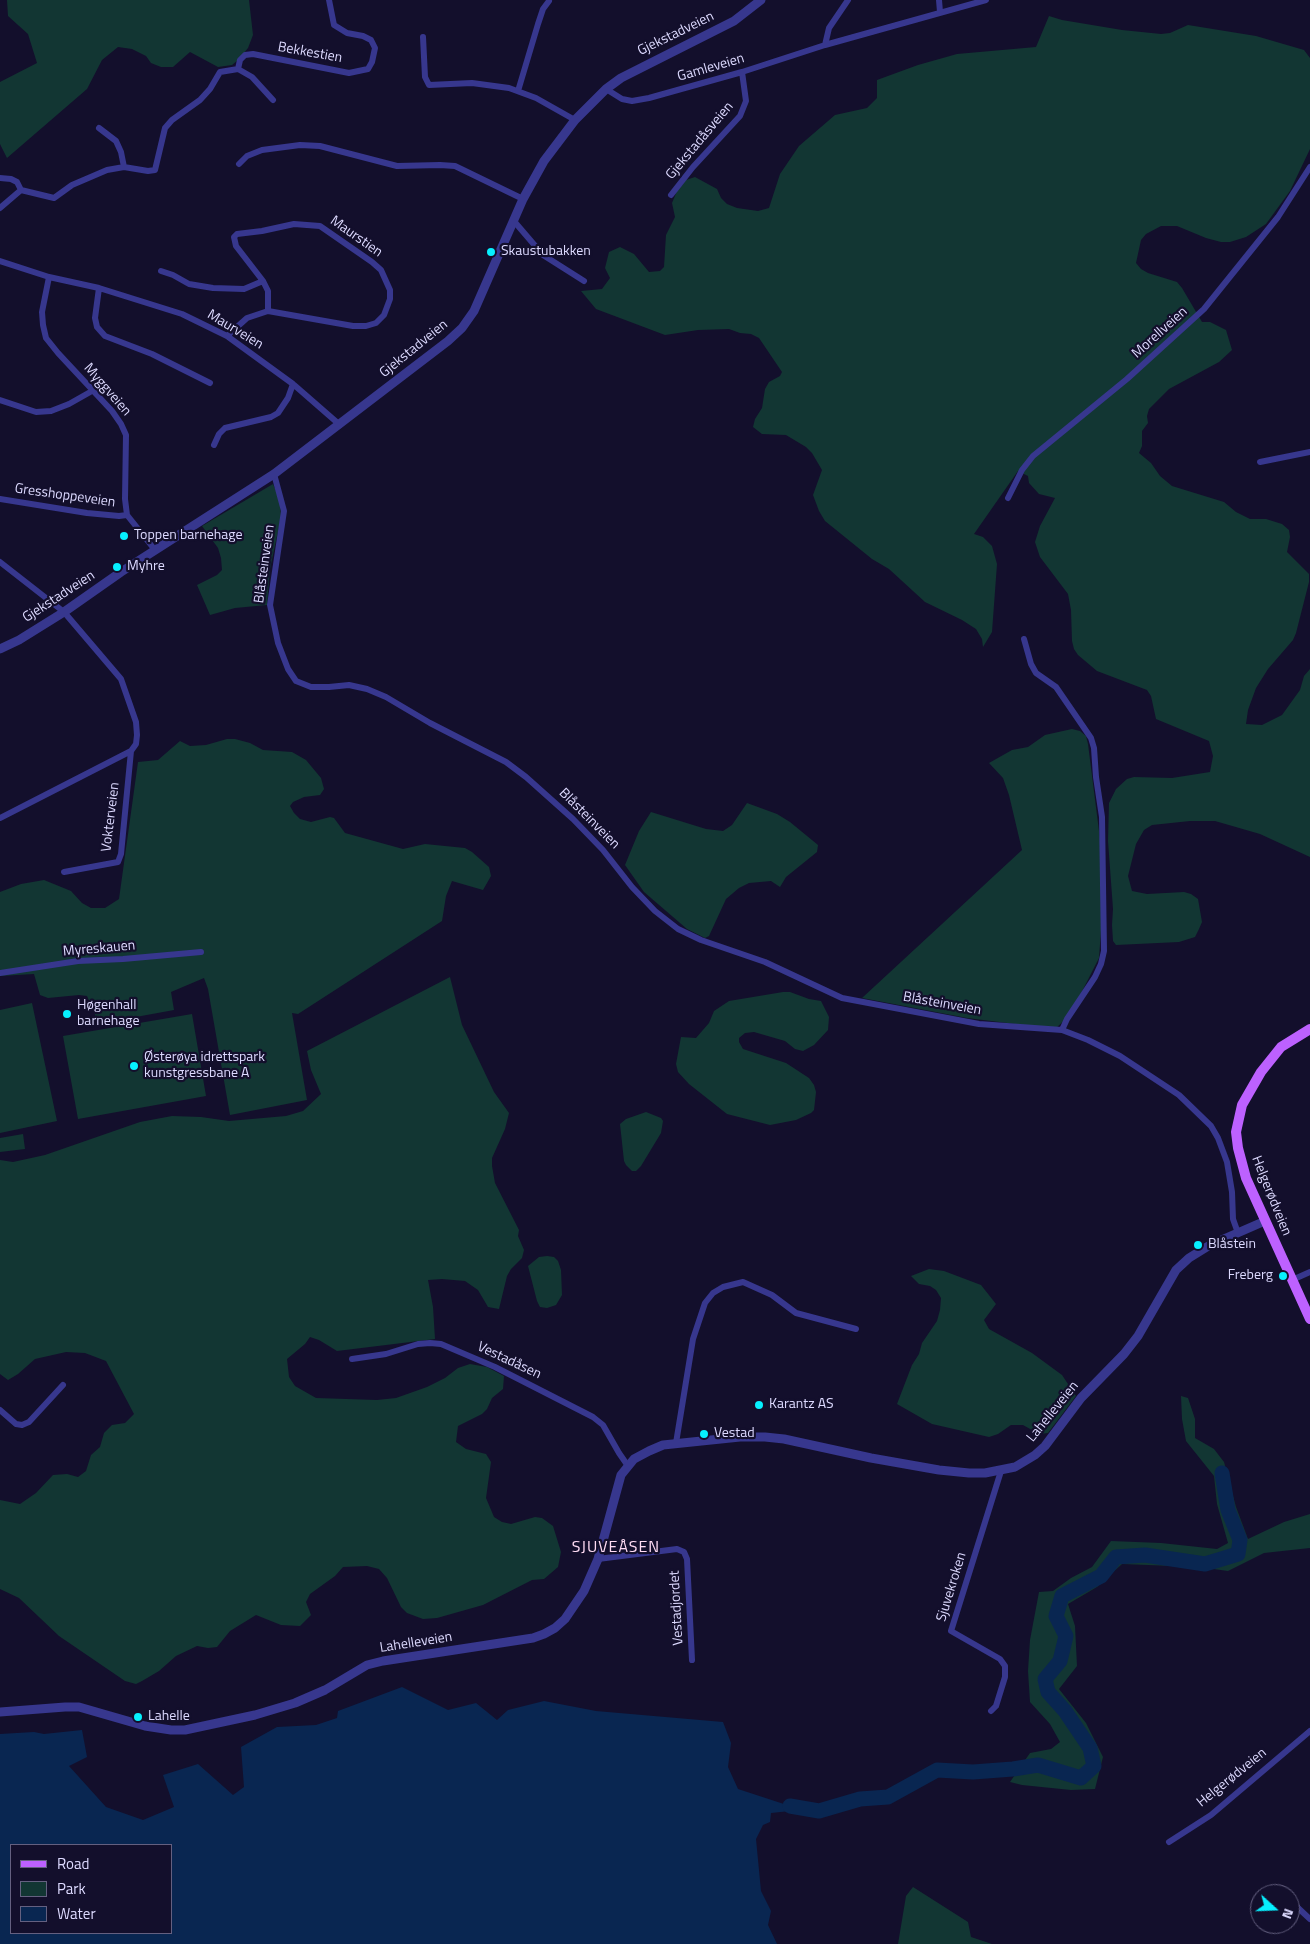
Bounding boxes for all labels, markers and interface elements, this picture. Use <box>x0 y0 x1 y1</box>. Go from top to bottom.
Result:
street label: Gjekstadveien <box>635 8 717 60</box>
street label: Bekkestien <box>276 39 344 67</box>
street label: Gamleveien <box>676 50 746 86</box>
street label: Gjekstadåsveien <box>663 99 737 183</box>
street label: Maurstien <box>327 213 385 261</box>
place label: Skaustubakken <box>501 244 591 260</box>
marker: Skaustubakken <box>485 246 497 258</box>
street label: Morellveien <box>1129 304 1191 362</box>
street label: Maurveien <box>204 307 266 353</box>
street label: Gjekstadveien <box>377 316 451 382</box>
street label: Myggveien <box>80 360 134 420</box>
street label: Gresshoppeveien <box>14 481 116 511</box>
street label: Blåsteinveien <box>251 524 279 604</box>
place label: Toppen barnehage <box>134 528 243 544</box>
marker: Toppen barnehage <box>118 530 130 542</box>
place label: Myhre <box>127 559 165 575</box>
marker: Myhre <box>111 561 123 573</box>
street label: Gjekstadveien <box>20 567 98 627</box>
street label: Vokterveien <box>98 781 124 853</box>
street label: Blåsteinveien <box>555 785 623 853</box>
street label: Myreskauen <box>62 937 136 961</box>
street label: Blåsteinveien <box>902 989 982 1019</box>
place label: Høgenhall barnehage <box>77 998 140 1030</box>
marker: Høgenhall barnehage <box>61 1008 73 1020</box>
place label: Østerøya idrettspark kunstgressbane A <box>144 1050 265 1082</box>
marker: Østerøya idrettspark kunstgressbane A <box>128 1060 140 1072</box>
street label: Helgerødveien <box>1247 1154 1295 1238</box>
place label: Blåstein <box>1208 1237 1256 1253</box>
marker: Blåstein <box>1192 1239 1204 1251</box>
place label: Freberg <box>1228 1268 1273 1284</box>
marker: Freberg <box>1277 1270 1289 1282</box>
street label: Vestadåsen <box>474 1339 544 1383</box>
street label: Lahelleveien <box>1023 1378 1083 1446</box>
place label: Karantz AS <box>769 1397 834 1413</box>
marker: Karantz AS <box>753 1399 765 1411</box>
place label: Vestad <box>714 1426 755 1442</box>
marker: Vestad <box>698 1428 710 1440</box>
district label: SJUVEÅSEN <box>571 1538 661 1558</box>
street label: Sjuvekroken <box>933 1550 971 1624</box>
street label: Vestadjordet <box>667 1570 687 1646</box>
street label: Lahelleveien <box>379 1629 453 1657</box>
place label: Lahelle <box>148 1709 190 1725</box>
marker: Lahelle <box>132 1711 144 1723</box>
street label: Helgerødveien <box>1194 1745 1270 1811</box>
legend <box>10 1844 172 1934</box>
text: Road <box>57 1852 89 1875</box>
text: Park <box>57 1877 86 1900</box>
north arrow <box>1250 1884 1300 1934</box>
text: Water <box>57 1902 96 1925</box>
text: N <box>1277 1906 1300 1922</box>

